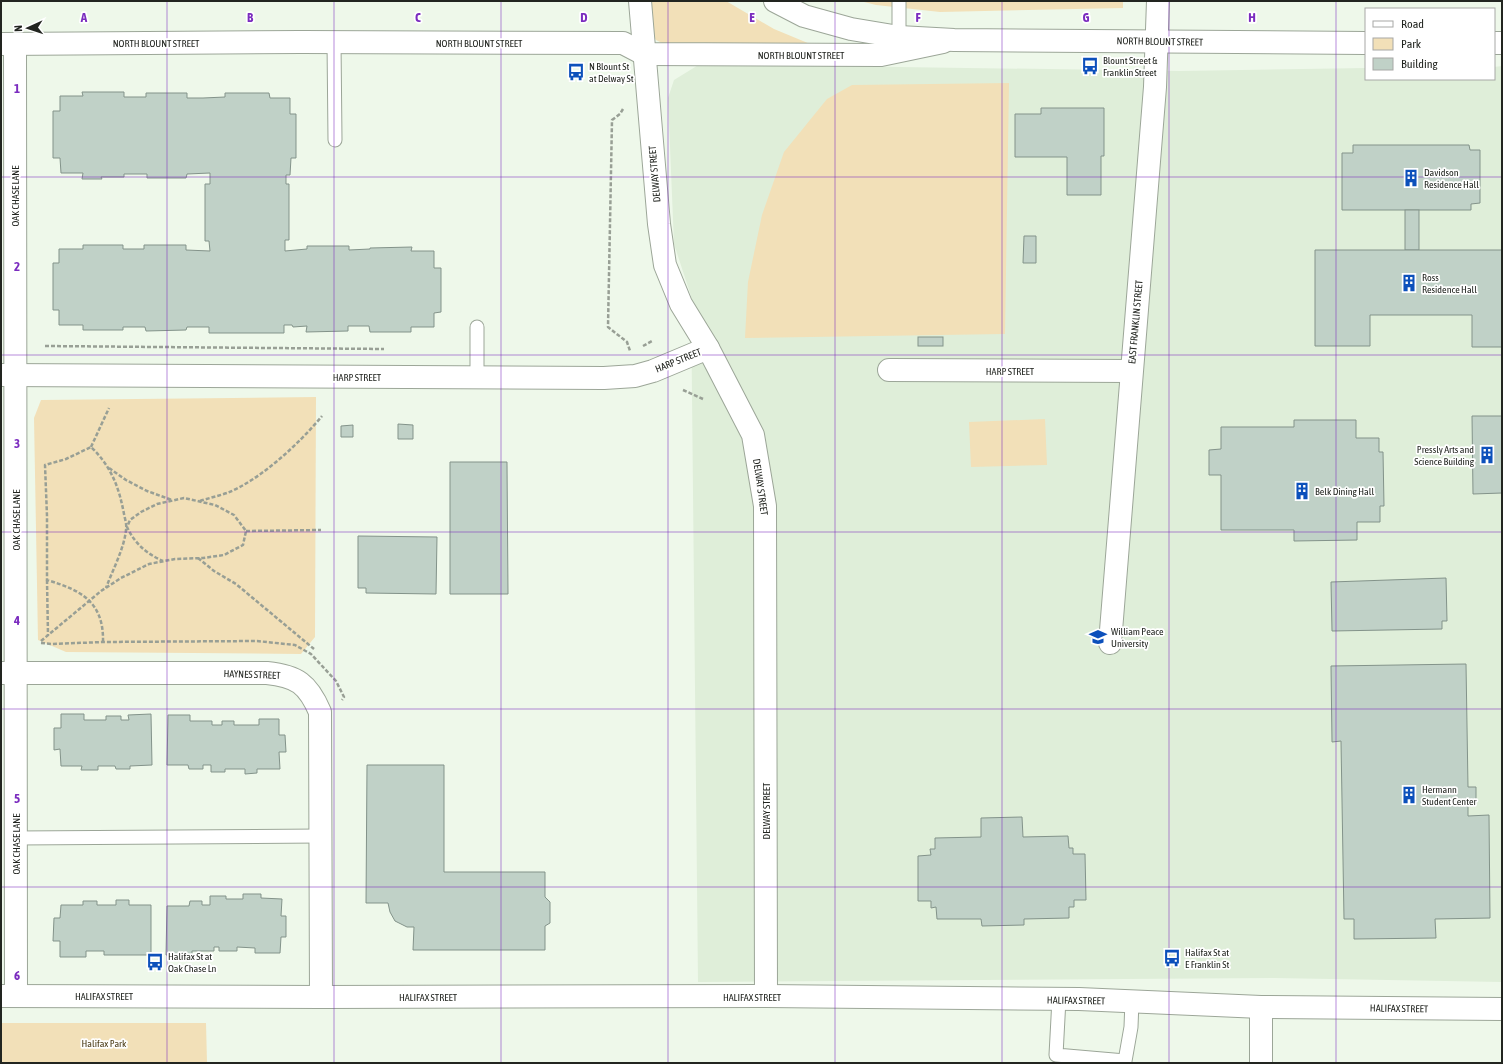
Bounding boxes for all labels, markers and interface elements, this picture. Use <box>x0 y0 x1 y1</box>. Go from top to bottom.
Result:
north arrow <box>8 8 48 48</box>
legend <box>1365 8 1495 80</box>
text: A <box>80 10 88 25</box>
text: B <box>247 10 254 25</box>
text: C <box>415 10 421 25</box>
text: D <box>580 10 588 25</box>
text: E <box>749 10 755 25</box>
text: F <box>915 10 921 25</box>
text: G <box>1083 10 1090 25</box>
text: H <box>1248 10 1256 25</box>
text: Road <box>1401 17 1424 31</box>
text: N <box>12 25 24 32</box>
street label: NORTH BLOUNT STREET <box>1117 35 1204 48</box>
text: Park <box>1401 37 1422 51</box>
street label: NORTH BLOUNT STREET <box>113 38 200 49</box>
street label: NORTH BLOUNT STREET <box>436 38 523 49</box>
street label: NORTH BLOUNT STREET <box>758 50 845 61</box>
place label: Blount Street & Franklin Street <box>1103 55 1158 78</box>
bus stop icon: Blount Street & Franklin Street <box>1080 56 1100 76</box>
text: Building <box>1401 57 1439 71</box>
place label: N Blount St at Delway St <box>589 61 634 84</box>
bus stop icon: N Blount St at Delway St <box>566 62 586 82</box>
text: 1 <box>14 81 20 96</box>
street label: DELWAY STREET <box>646 145 662 203</box>
street label: OAK CHASE LANE <box>10 165 21 226</box>
place label: Davidson Residence Hall <box>1424 167 1479 190</box>
building icon: Davidson Residence Hall <box>1401 168 1421 188</box>
text: 2 <box>14 259 20 274</box>
place label: Ross Residence Hall <box>1422 272 1477 295</box>
building icon: Ross Residence Hall <box>1399 273 1419 293</box>
street label: EAST FRANKLIN STREET <box>1126 279 1145 364</box>
street label: HARP STREET <box>654 346 703 375</box>
street label: HARP STREET <box>986 366 1035 377</box>
street label: HARP STREET <box>333 372 382 383</box>
text: 3 <box>14 436 20 451</box>
place label: Pressly Arts and Science Building <box>1414 444 1475 467</box>
building icon: Pressly Arts and Science Building <box>1477 445 1497 465</box>
street label: DELWAY STREET <box>751 458 770 517</box>
building icon: Belk Dining Hall <box>1292 481 1312 501</box>
place label: Belk Dining Hall <box>1315 486 1374 497</box>
street label: OAK CHASE LANE <box>11 489 22 550</box>
text: 4 <box>13 613 20 628</box>
place label: William Peace University <box>1111 626 1164 649</box>
school or university icon: William Peace University <box>1088 627 1108 647</box>
street label: HAYNES STREET <box>223 668 281 681</box>
street label: DELWAY STREET <box>761 782 772 839</box>
place label: Hermann Student Center <box>1422 784 1478 807</box>
building icon: Hermann Student Center <box>1399 785 1419 805</box>
text: 5 <box>14 791 20 806</box>
street label: OAK CHASE LANE <box>11 813 22 874</box>
place label: Halifax St at E Franklin St <box>1185 947 1229 970</box>
bus stop icon: Halifax St at E Franklin St <box>1162 948 1182 968</box>
place label: Halifax St at Oak Chase Ln <box>168 951 217 974</box>
bus stop icon: Halifax St at Oak Chase Ln <box>145 952 165 972</box>
text: 6 <box>14 968 20 983</box>
street label: HALIFAX STREET <box>75 991 134 1002</box>
street label: HALIFAX STREET <box>399 992 458 1003</box>
street label: HALIFAX STREET <box>723 992 782 1003</box>
street label: HALIFAX STREET <box>1047 994 1106 1007</box>
street label: HALIFAX STREET <box>1370 1002 1429 1015</box>
park label: Halifax Park <box>82 1038 127 1049</box>

